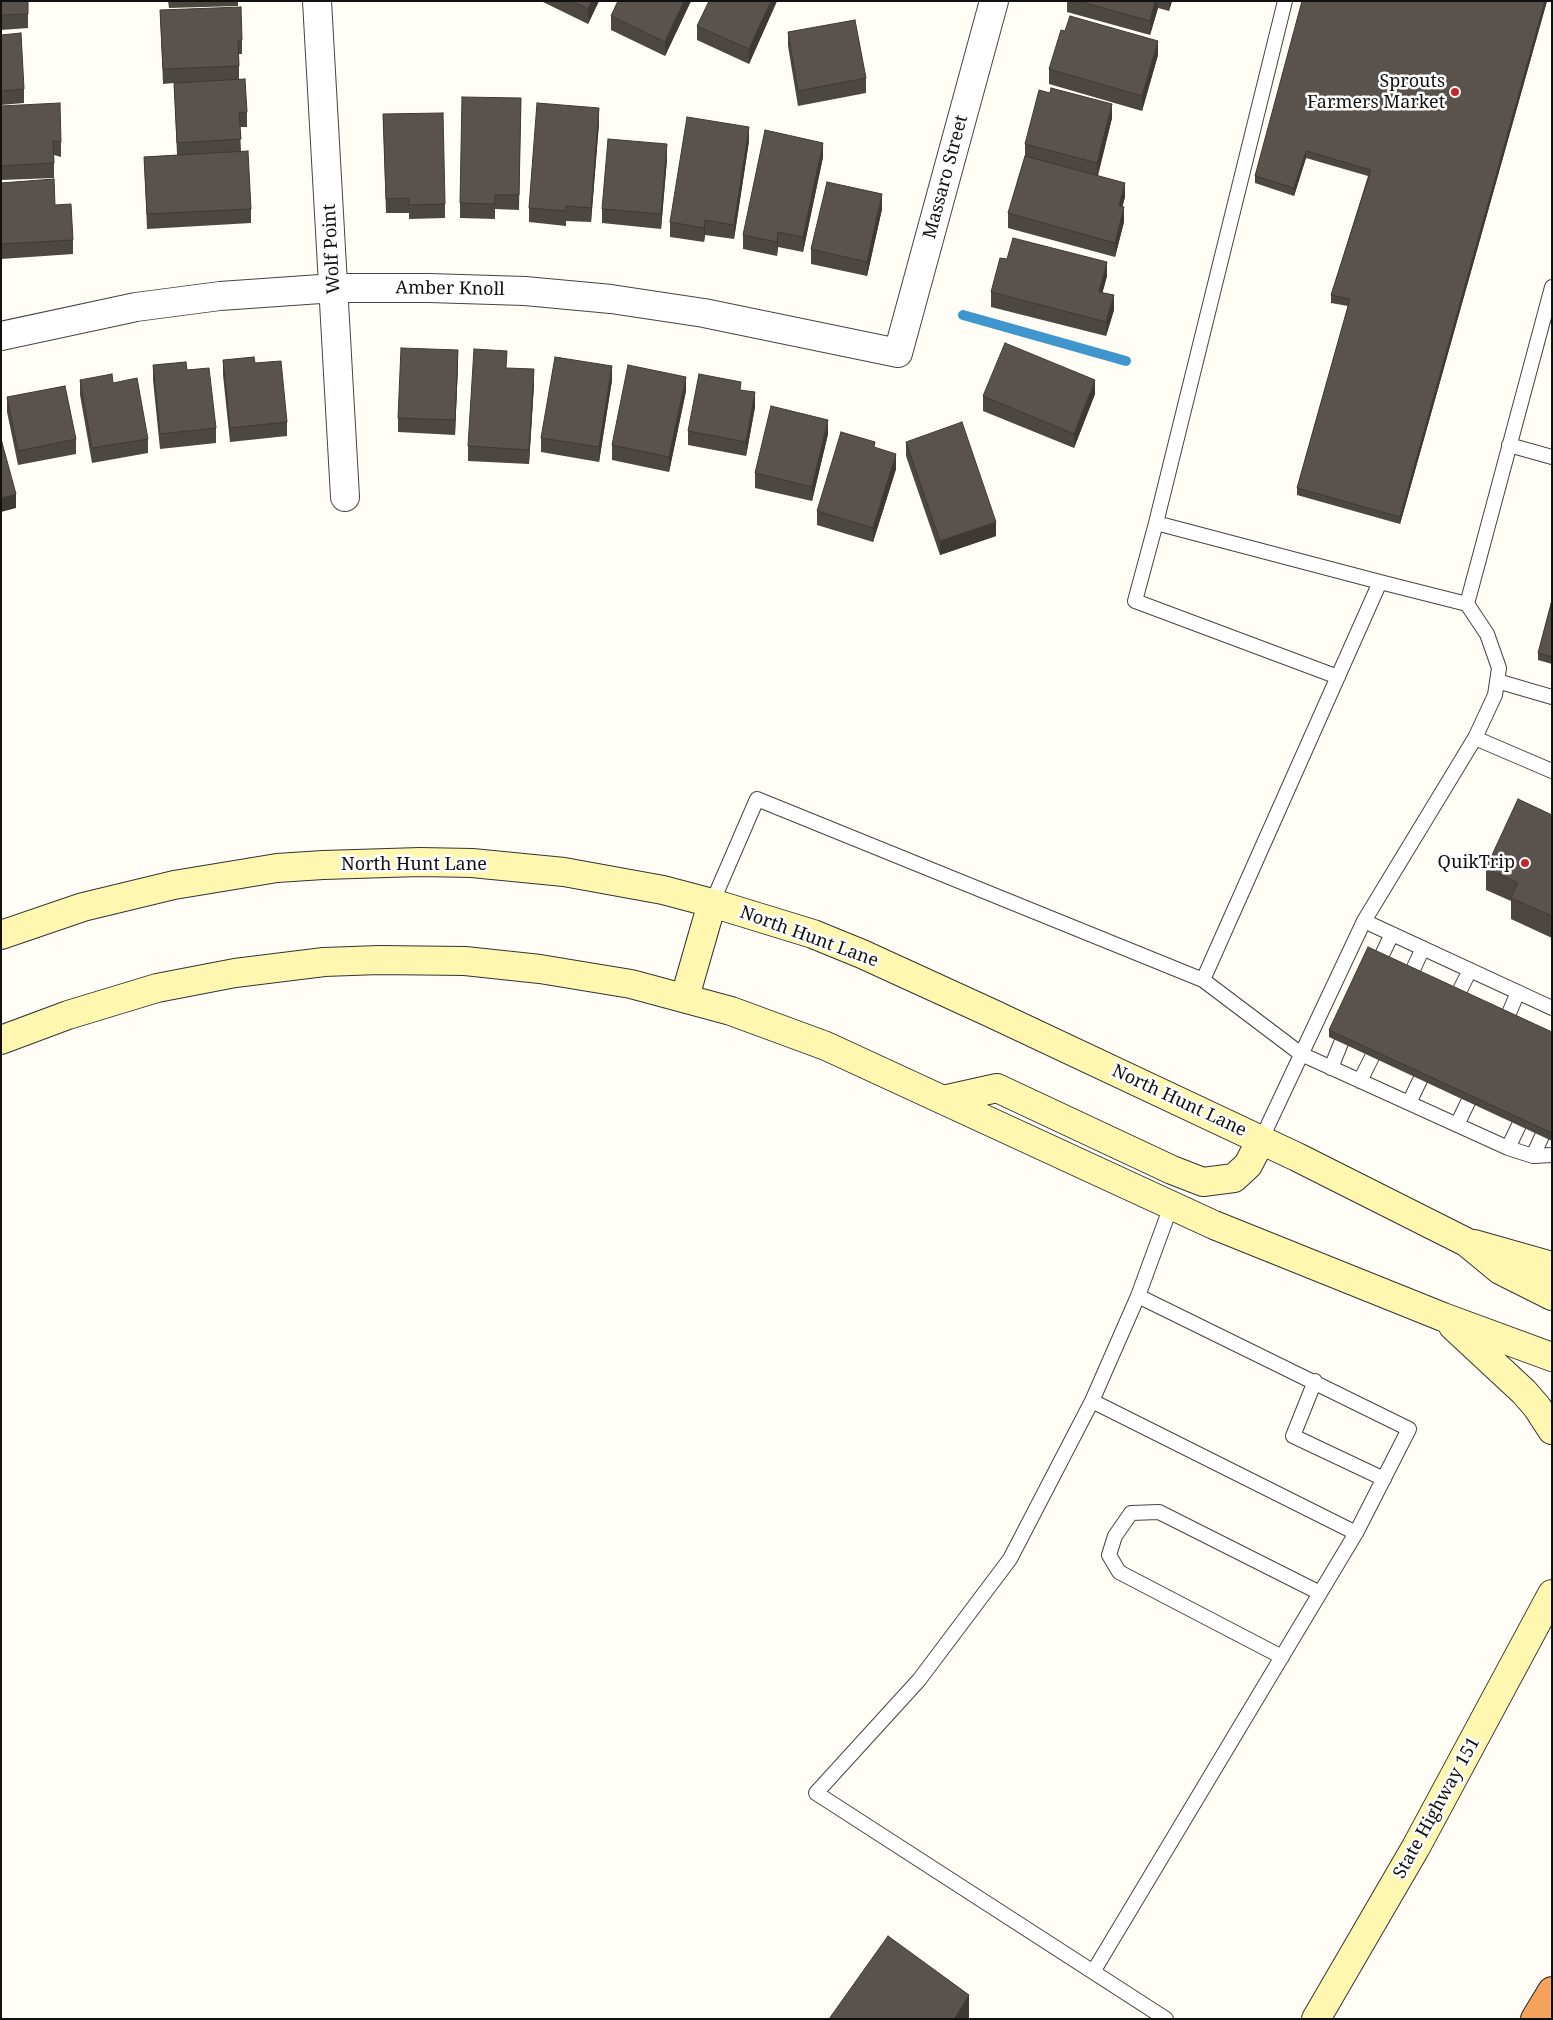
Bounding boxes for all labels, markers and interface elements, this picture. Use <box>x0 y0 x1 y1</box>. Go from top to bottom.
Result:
place label: Sprouts Farmers Market <box>1307 71 1445 114</box>
marker: Sprouts Farmers Market <box>1449 86 1461 98</box>
street label: Massaro Street <box>919 113 973 241</box>
street label: Wolf Point <box>319 203 345 295</box>
street label: Amber Knoll <box>395 277 505 301</box>
place label: QuikTrip <box>1438 852 1515 874</box>
street label: North Hunt Lane <box>341 854 487 876</box>
marker: QuikTrip <box>1519 857 1531 869</box>
street label: North Hunt Lane <box>737 902 881 972</box>
street label: North Hunt Lane <box>1108 1060 1250 1142</box>
street label: State Highway 151 <box>1389 1734 1485 1882</box>

